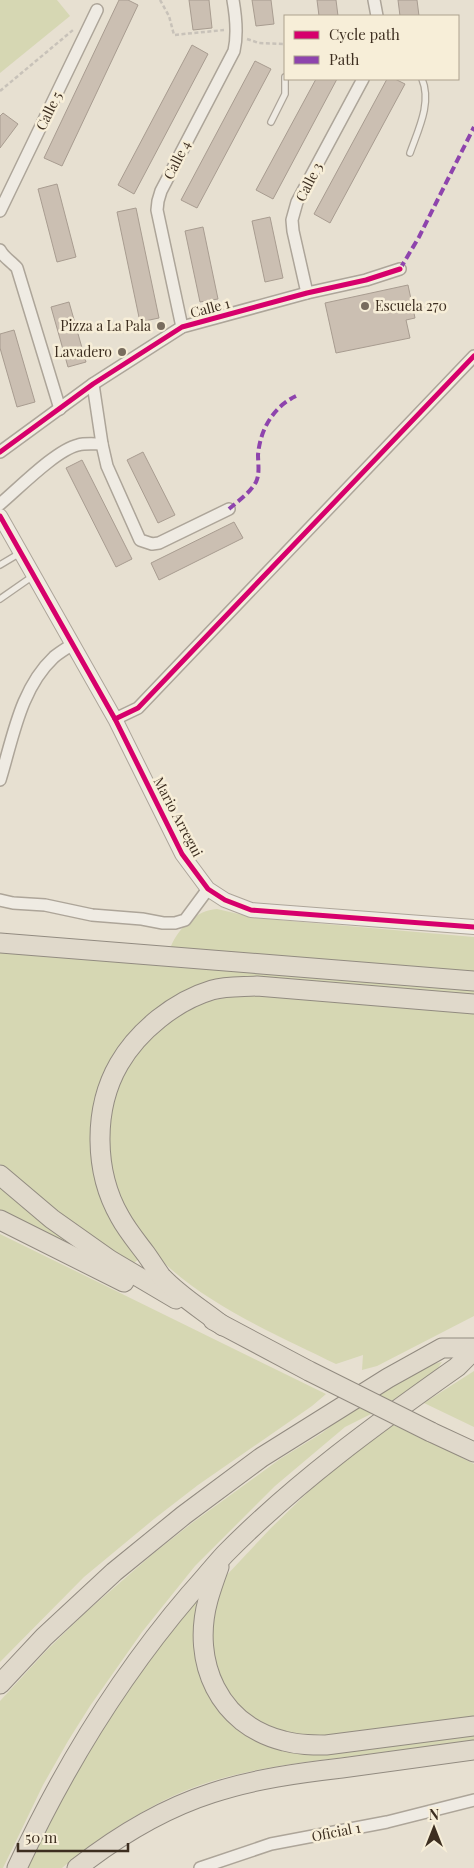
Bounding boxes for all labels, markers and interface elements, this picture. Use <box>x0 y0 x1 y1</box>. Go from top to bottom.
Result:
legend <box>284 15 459 80</box>
text: Cycle path <box>329 24 400 44</box>
text: Path <box>329 49 359 69</box>
street label: Calle 5 <box>31 88 66 133</box>
street label: Calle 4 <box>159 137 195 183</box>
street label: Calle 3 <box>291 159 326 205</box>
street label: Calle 1 <box>188 293 232 322</box>
place label: Escuela 270 <box>375 296 447 315</box>
marker: Escuela 270 <box>359 300 371 312</box>
place label: Pizza a La Pala <box>60 316 151 335</box>
marker: Pizza a La Pala <box>155 320 167 332</box>
place label: Lavadero <box>54 342 112 361</box>
marker: Lavadero <box>116 346 128 358</box>
street label: Mario Arregui <box>149 774 207 860</box>
north arrow <box>409 1803 459 1853</box>
text: N <box>429 1805 439 1824</box>
street label: Oficial 1 <box>310 1817 362 1846</box>
scale bar <box>18 1820 128 1852</box>
text: 50 m <box>25 1827 58 1847</box>

